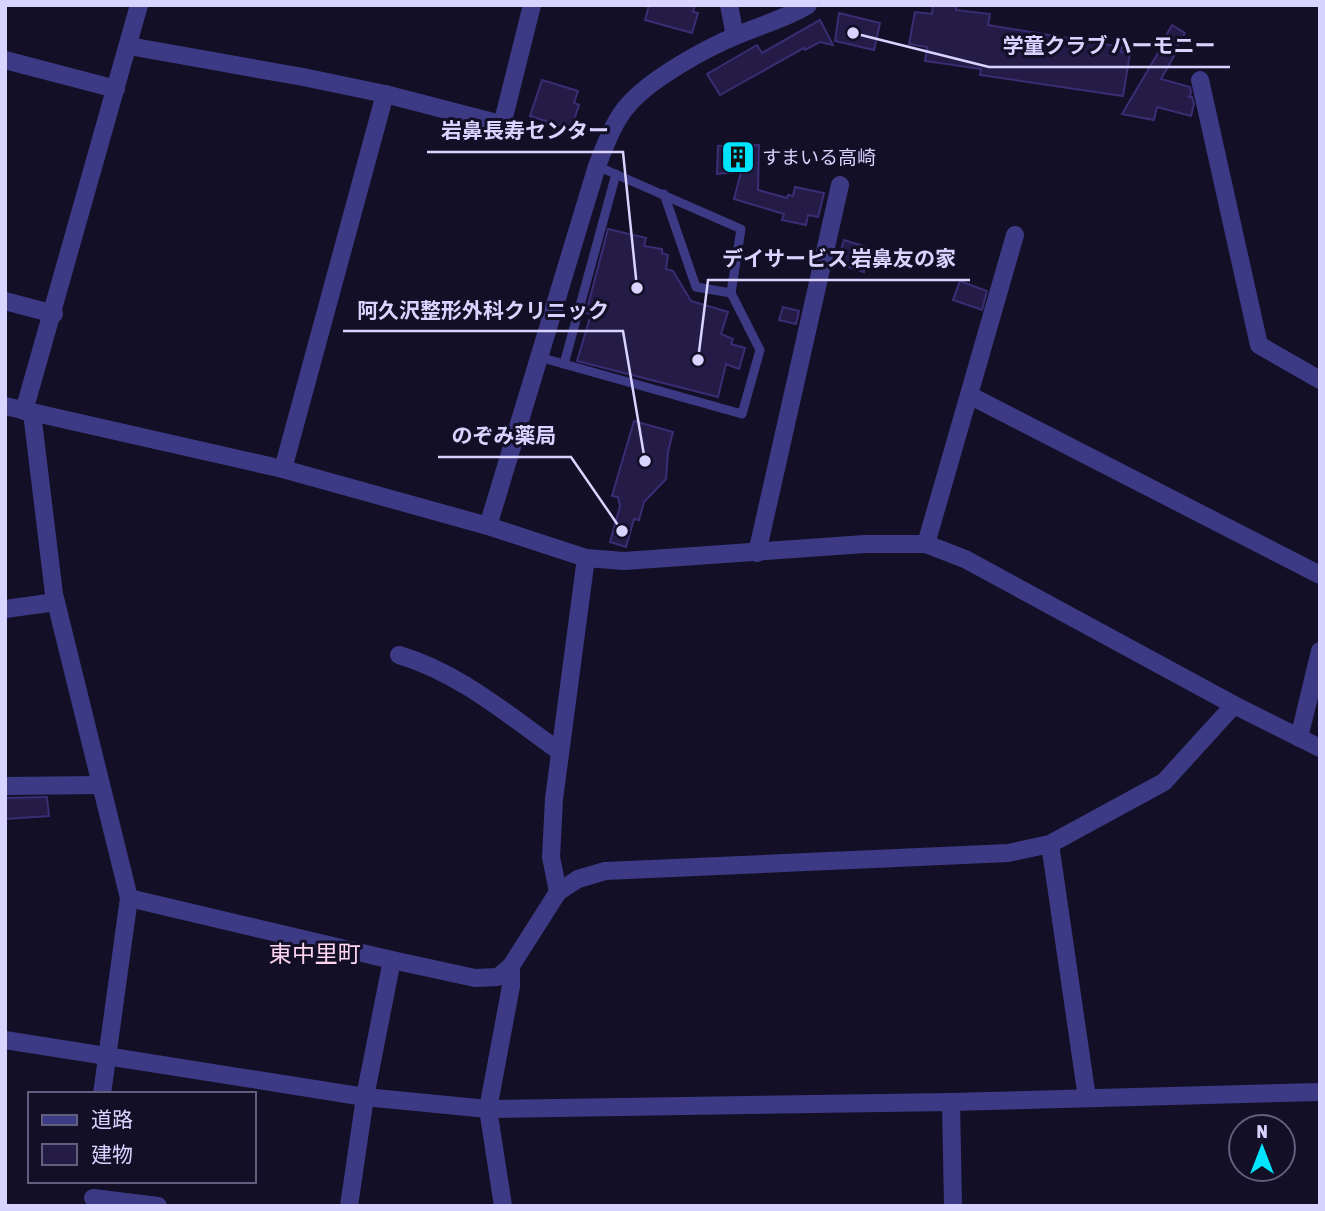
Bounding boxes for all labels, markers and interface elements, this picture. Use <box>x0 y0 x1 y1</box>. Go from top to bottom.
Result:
callout: 学童クラブ ハーモニー <box>989 25 1230 67</box>
text: 学童クラブ ハーモニー <box>1003 33 1215 57</box>
callout: 岩鼻長寿センター <box>427 110 623 152</box>
text: 岩鼻長寿センター <box>441 118 609 142</box>
building icon: すまいる高崎 <box>719 138 757 176</box>
place label: すまいる高崎 <box>762 146 876 168</box>
callout: デイサービス 岩鼻友の家 <box>708 238 970 280</box>
text: デイサービス 岩鼻友の家 <box>722 246 956 270</box>
callout: 阿久沢整形外科クリニック <box>343 289 623 331</box>
text: 阿久沢整形外科クリニック <box>357 298 609 322</box>
callout: のぞみ薬局 <box>438 415 571 457</box>
text: のぞみ薬局 <box>452 423 557 447</box>
district label: 東中里町 <box>269 941 361 967</box>
legend <box>28 1092 256 1183</box>
text: 道路 <box>91 1107 133 1131</box>
north arrow <box>1227 1113 1297 1183</box>
text: N <box>1256 1120 1268 1142</box>
text: 建物 <box>91 1142 133 1166</box>

